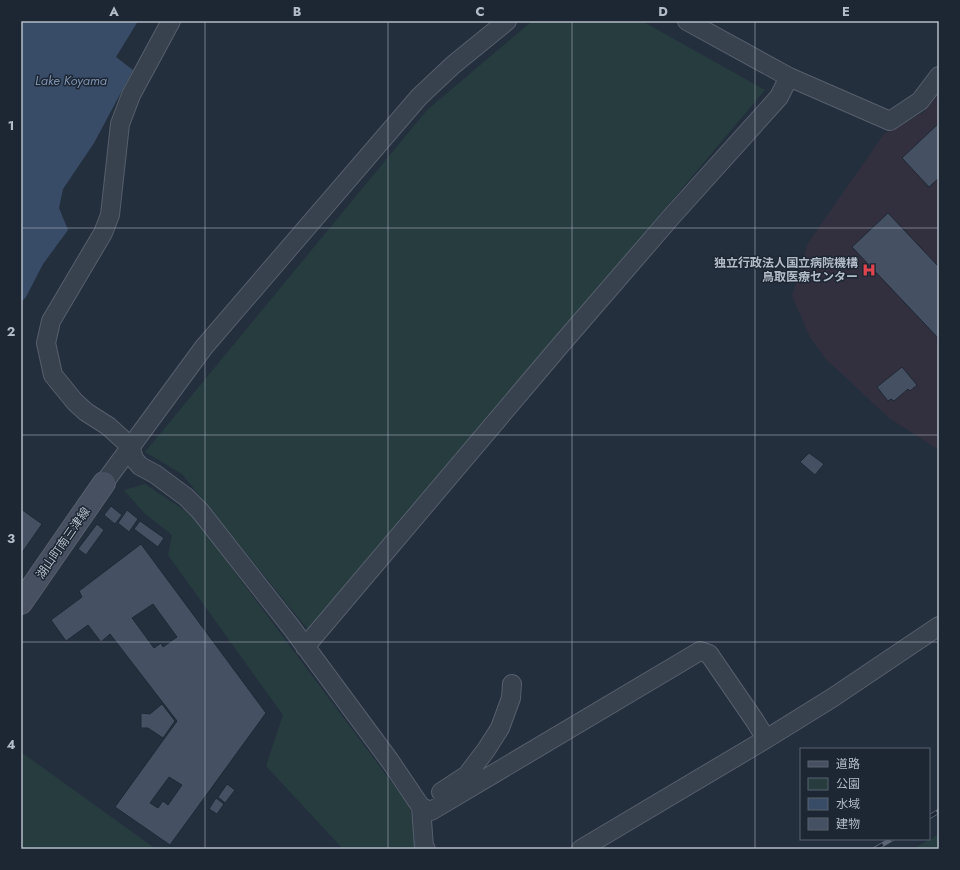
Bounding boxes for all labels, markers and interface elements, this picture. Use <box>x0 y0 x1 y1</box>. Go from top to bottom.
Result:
text: A <box>108 2 119 21</box>
text: B <box>293 2 302 21</box>
text: C <box>475 2 485 21</box>
text: D <box>658 2 668 21</box>
text: E <box>842 2 850 21</box>
water label: Lake Koyama <box>35 71 107 90</box>
text: 1 <box>8 116 14 135</box>
place label: 独立行政法人国立病院機構 鳥取医療センター <box>714 254 858 286</box>
hospital icon: 独立行政法人国立病院機構 鳥取医療センター <box>861 262 877 278</box>
text: 2 <box>7 322 15 341</box>
street label: 湖山町南三津線 <box>32 503 94 583</box>
text: 3 <box>7 529 15 548</box>
text: 4 <box>6 735 16 754</box>
legend <box>800 748 930 840</box>
text: 道路 <box>836 755 860 773</box>
text: 公園 <box>836 775 860 793</box>
text: 水域 <box>836 795 860 813</box>
text: 建物 <box>836 815 860 833</box>

